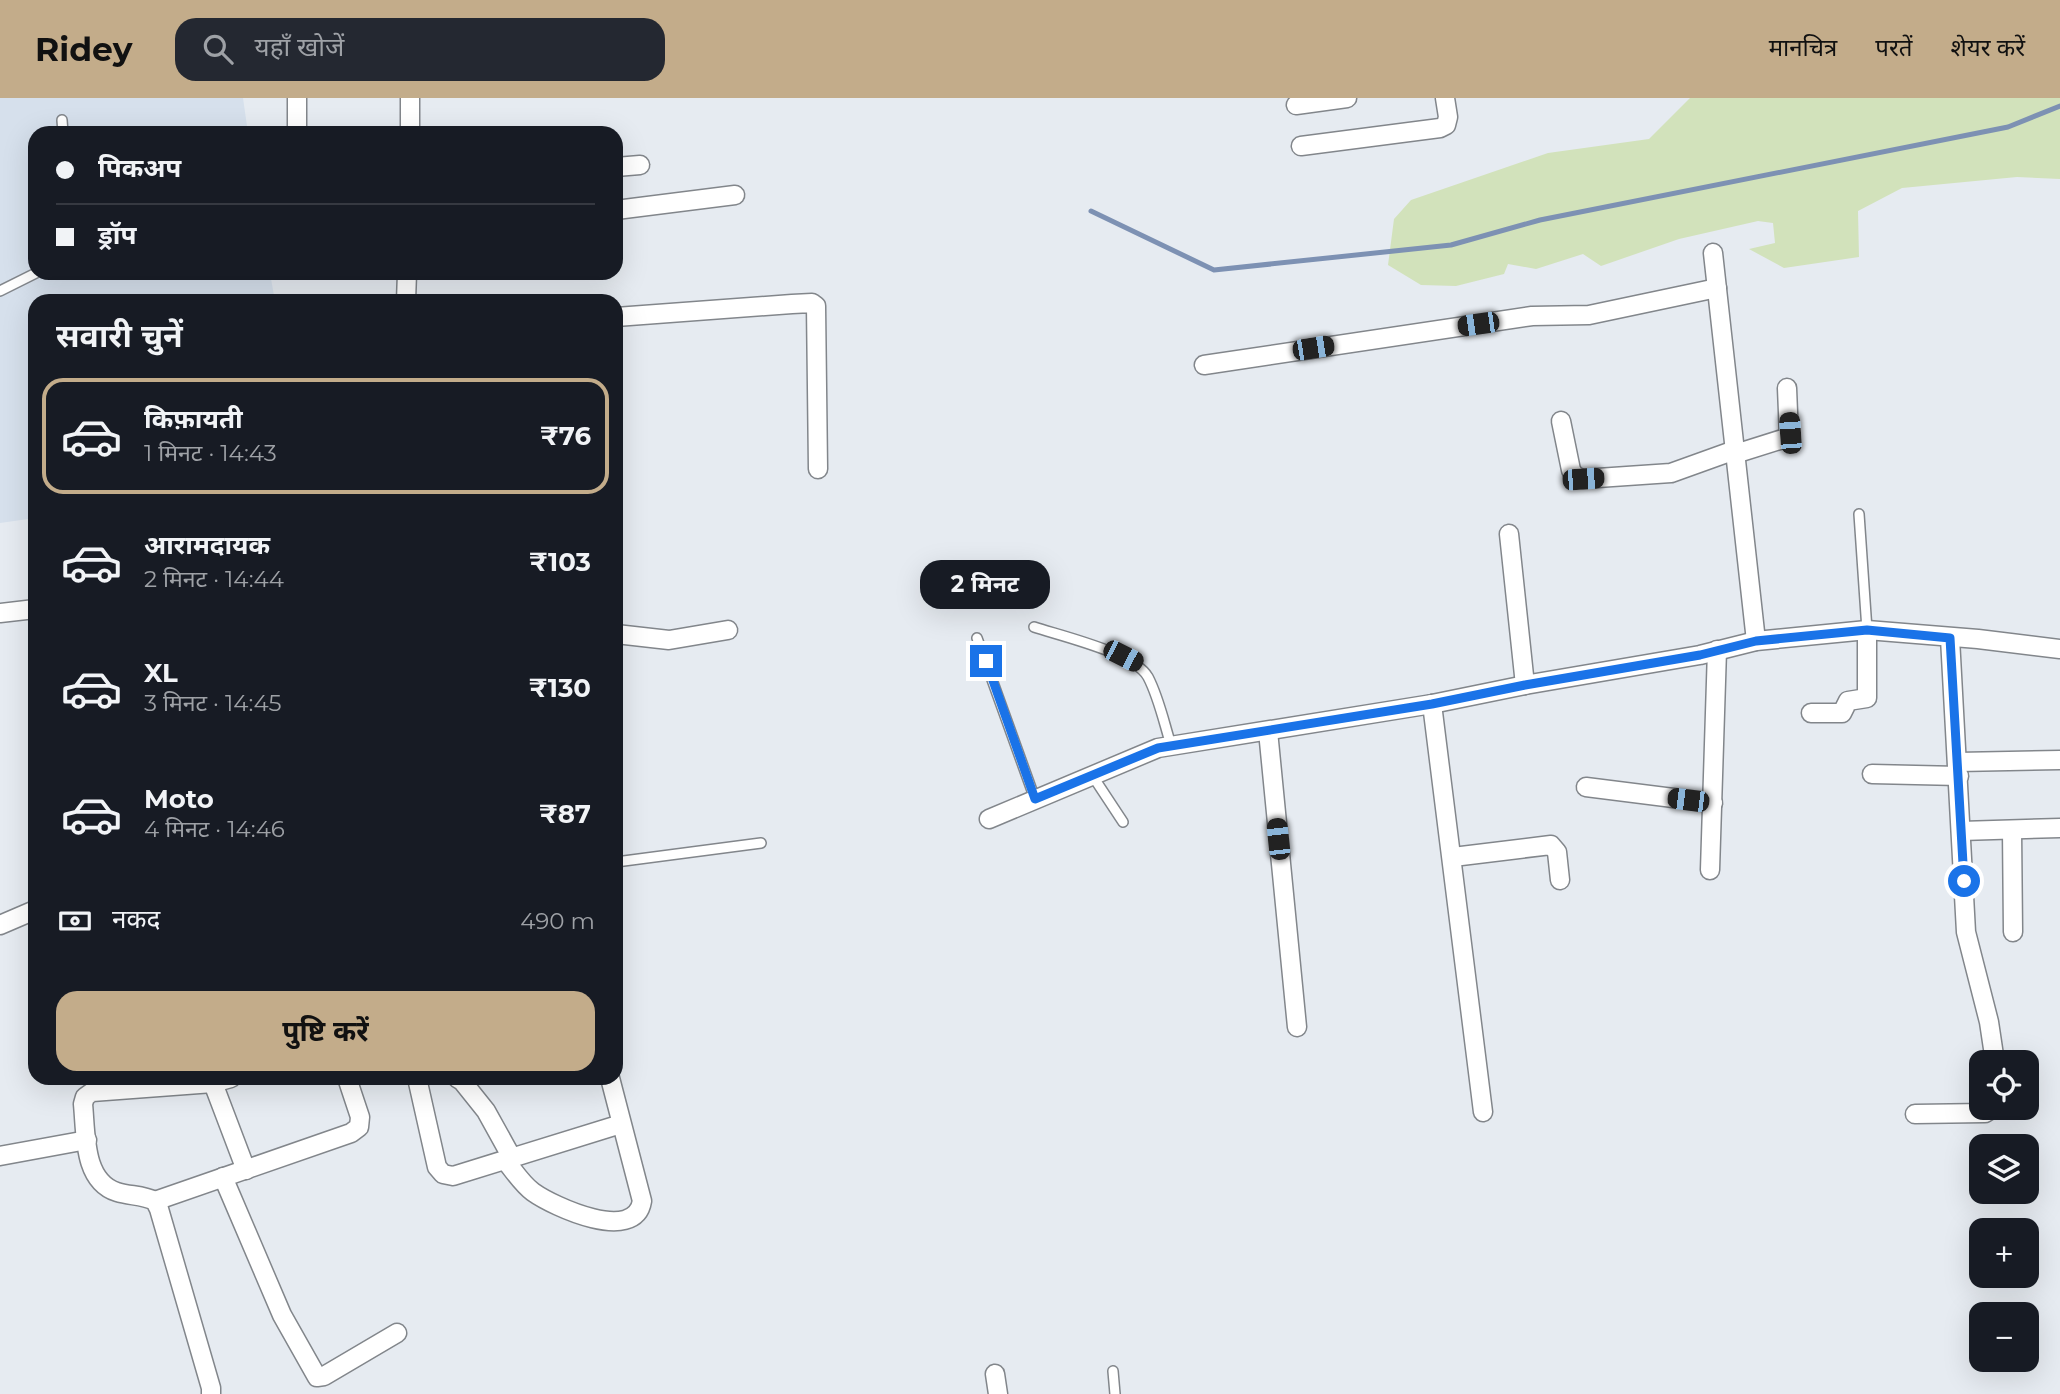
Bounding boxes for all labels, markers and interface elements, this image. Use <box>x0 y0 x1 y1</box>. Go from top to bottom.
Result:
search box <box>175 18 665 81</box>
text: Ridey <box>35 29 133 69</box>
icon: search <box>199 30 237 68</box>
text: यहाँ खोजें <box>255 31 344 63</box>
text: मानचित्र <box>1769 33 1837 62</box>
text: परतें <box>1875 33 1912 62</box>
text: शेयर करें <box>1950 33 2025 62</box>
text: पिकअप <box>98 152 181 184</box>
text: ड्रॉप <box>98 219 136 251</box>
car <box>1456 311 1501 337</box>
text: सवारी चुनें <box>56 316 183 355</box>
car <box>1291 334 1336 362</box>
text: किफ़ायती <box>144 403 243 435</box>
icon: car <box>60 405 123 468</box>
car <box>1779 411 1802 455</box>
text: ₹76 <box>540 420 591 452</box>
text: 1 मिनट · 14:43 <box>144 439 277 467</box>
car <box>1562 467 1605 491</box>
text: आरामदायक <box>144 529 270 561</box>
icon: car <box>60 531 123 594</box>
text: ₹103 <box>529 546 591 578</box>
callout: 2 मिनट <box>921 560 1051 608</box>
text: 2 मिनट · 14:44 <box>144 565 284 593</box>
text: 2 मिनट <box>951 570 1019 598</box>
car <box>1100 637 1147 675</box>
route end <box>970 645 1002 677</box>
icon: car <box>60 657 123 720</box>
text: XL <box>144 657 178 689</box>
text: ₹130 <box>529 672 591 704</box>
text: 3 मिनट · 14:45 <box>144 689 282 717</box>
icon: car <box>60 783 123 846</box>
text: Moto <box>144 783 214 815</box>
car <box>1666 787 1711 813</box>
text: ₹87 <box>539 798 591 830</box>
text: 4 मिनट · 14:46 <box>144 815 285 843</box>
car <box>1266 817 1291 861</box>
route start <box>1948 865 1980 897</box>
icon: cash <box>56 902 94 940</box>
text: नकद <box>112 903 160 935</box>
text: 490 m <box>520 907 595 935</box>
button: पुष्टि करें <box>56 991 595 1071</box>
map controls <box>1969 1050 2039 1372</box>
button: locate <box>1969 1050 2039 1120</box>
button: layers <box>1969 1134 2039 1204</box>
button: + <box>1969 1218 2039 1288</box>
button: − <box>1969 1302 2039 1372</box>

